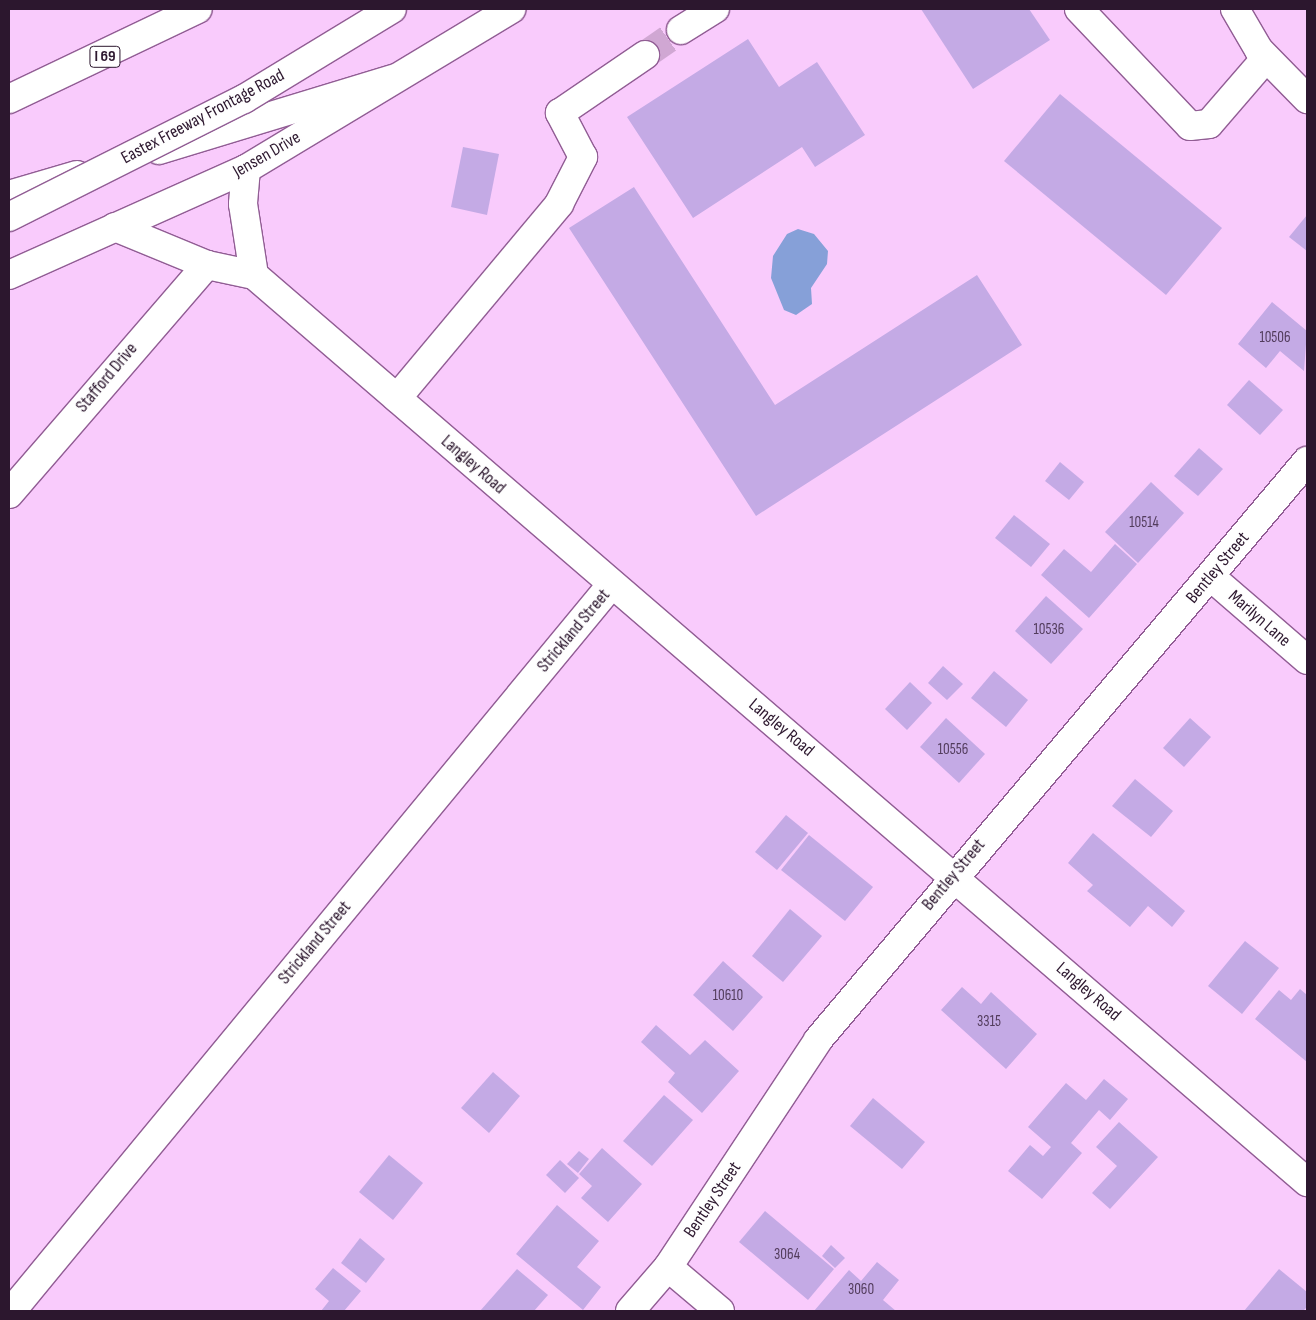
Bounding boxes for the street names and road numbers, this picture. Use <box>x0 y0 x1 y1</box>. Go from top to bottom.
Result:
road number: I 69 <box>89 44 121 70</box>
street label: Eastex Freeway Frontage Road <box>118 65 288 169</box>
street label: Jensen Drive <box>229 127 305 183</box>
street label: Stafford Drive <box>72 339 142 417</box>
street label: Langley Road <box>436 431 510 499</box>
street label: Bentley Street <box>1182 528 1254 608</box>
street label: Strickland Street <box>533 585 615 677</box>
street label: Marilyn Lane <box>1223 586 1295 652</box>
street label: Langley Road <box>744 694 818 762</box>
street label: Bentley Street <box>918 835 990 915</box>
street label: Strickland Street <box>274 897 356 989</box>
street label: Langley Road <box>1051 958 1125 1026</box>
street label: Bentley Street <box>680 1158 746 1242</box>

